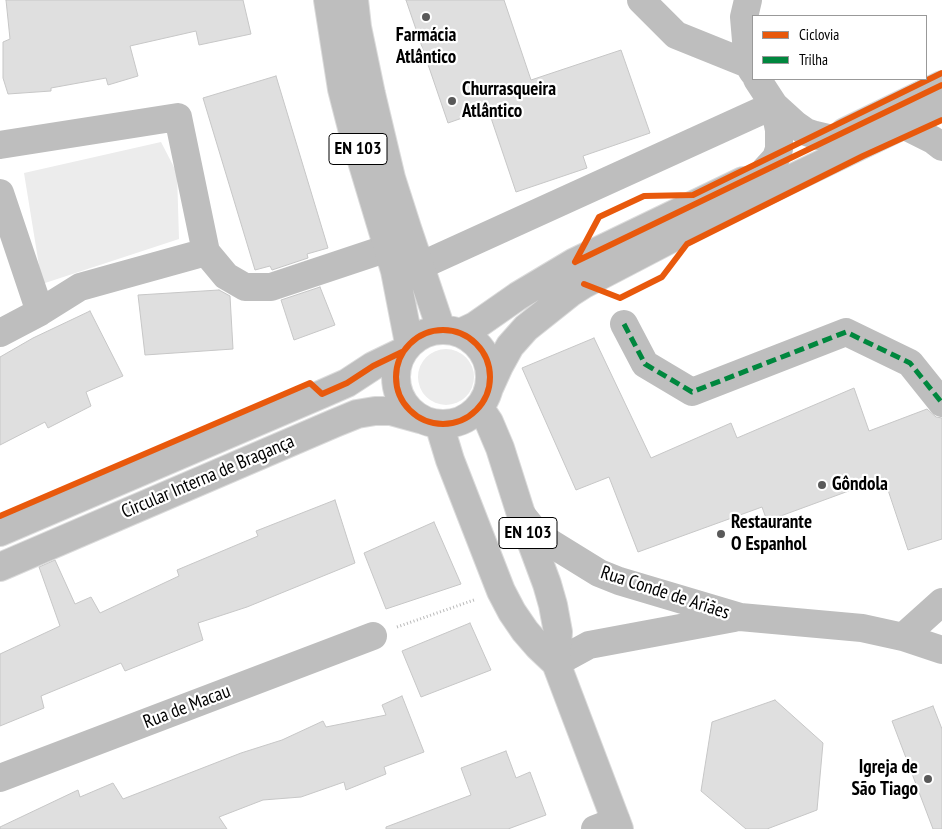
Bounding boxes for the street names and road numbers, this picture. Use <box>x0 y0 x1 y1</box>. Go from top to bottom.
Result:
road number: EN 103 <box>329 134 387 164</box>
street label: Circular Interna de Bragança <box>118 430 298 524</box>
road number: EN 103 <box>499 518 557 548</box>
street label: Rua Conde de Ariães <box>598 561 732 625</box>
street label: Rua de Macau <box>140 680 234 734</box>

